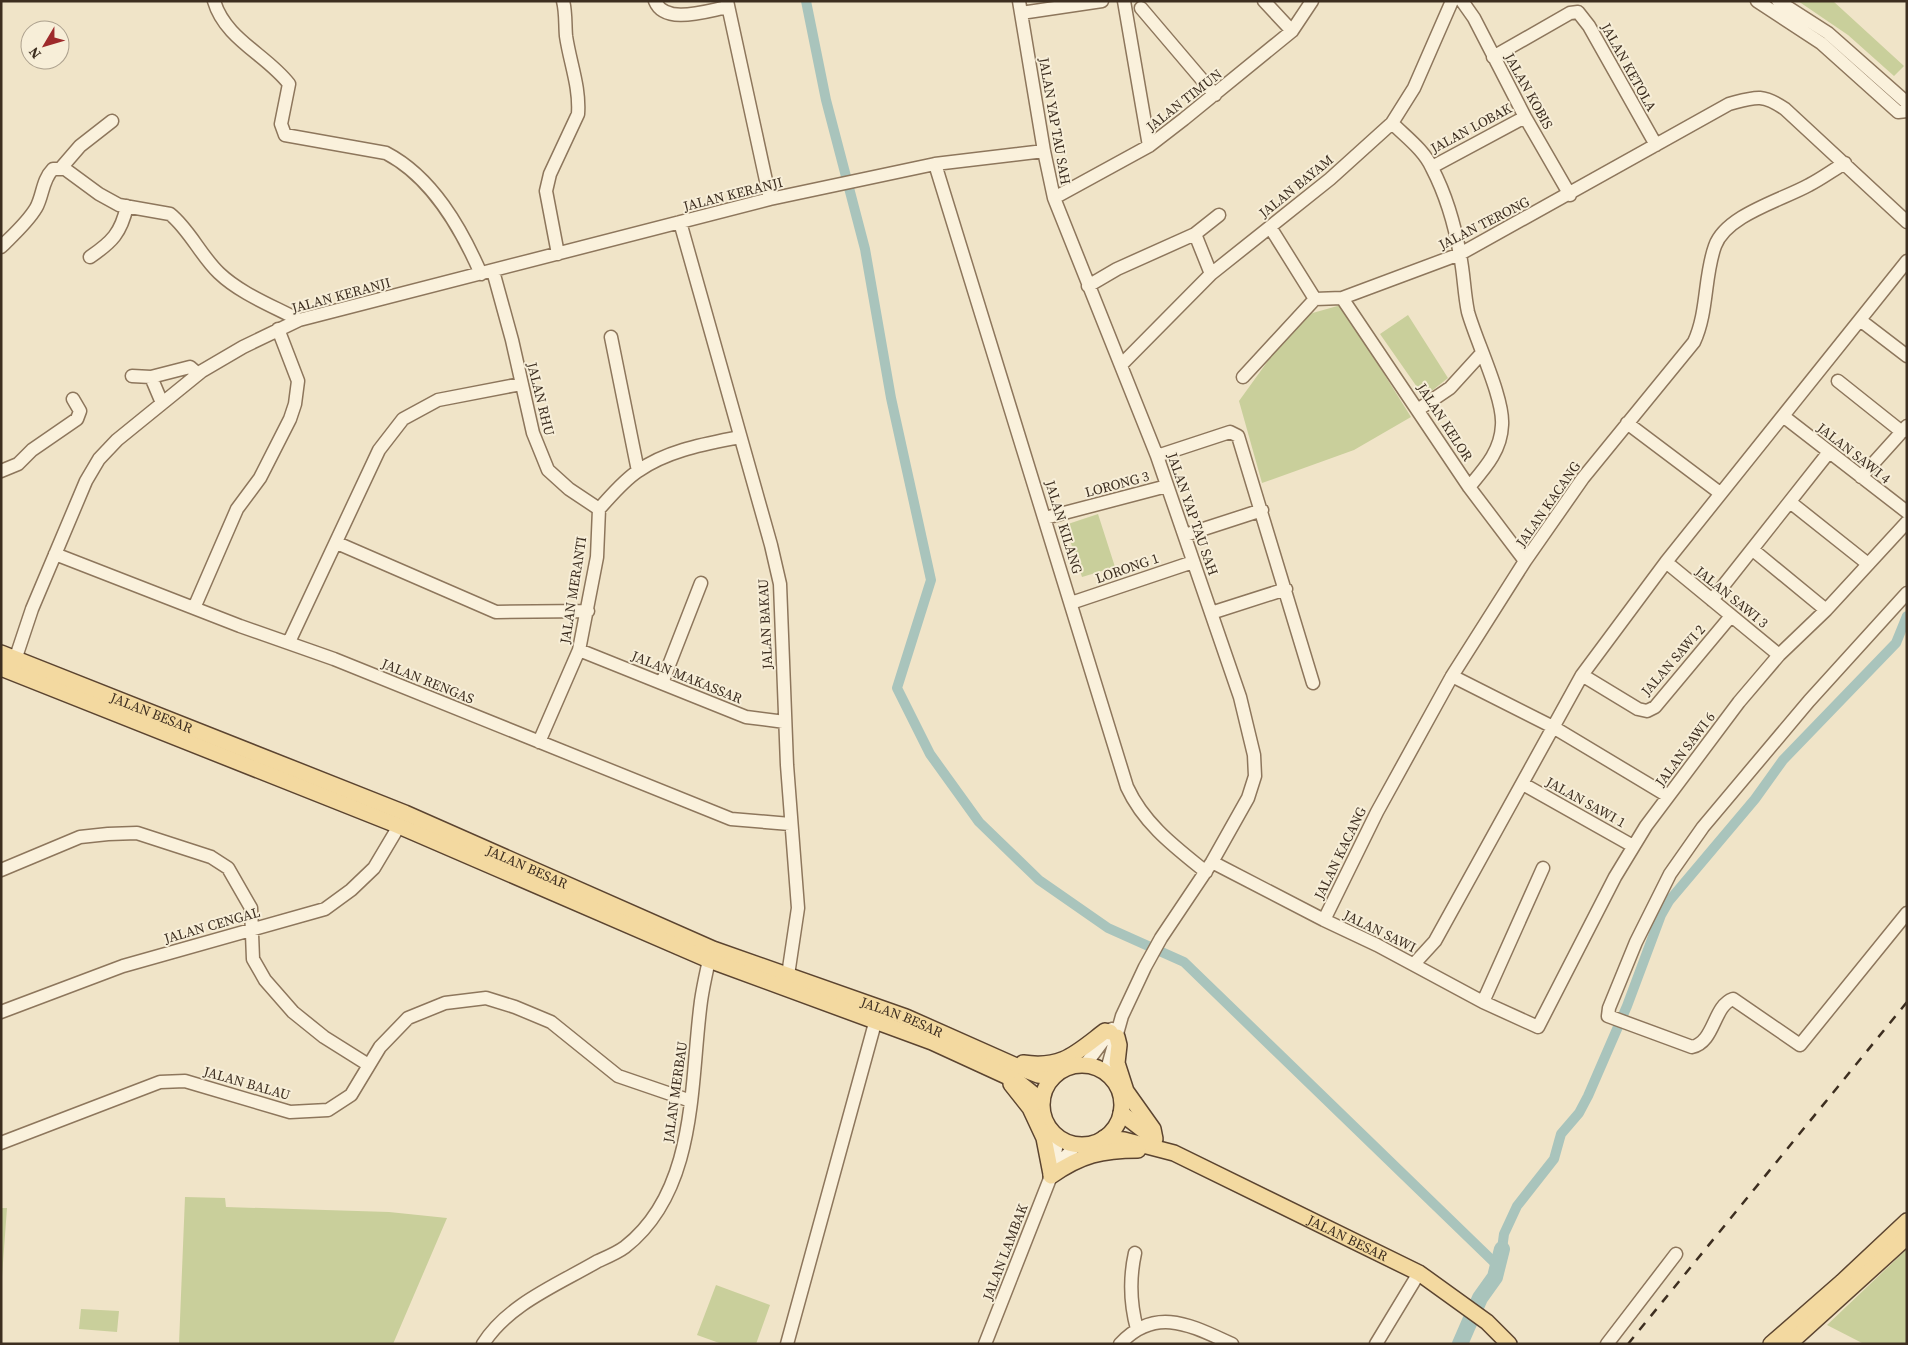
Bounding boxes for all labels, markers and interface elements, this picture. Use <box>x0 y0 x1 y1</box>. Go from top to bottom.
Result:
street label: JALAN KETOLA <box>1596 18 1662 115</box>
north arrow <box>20 20 70 70</box>
text: N <box>24 43 46 63</box>
street label: JALAN KOBIS <box>1499 48 1558 133</box>
street label: JALAN YAP TAU SAH <box>1034 55 1076 186</box>
street label: JALAN TIMUN <box>1141 64 1226 137</box>
street label: JALAN LOBAK <box>1426 98 1516 158</box>
street label: JALAN BAYAM <box>1254 150 1338 223</box>
street label: JALAN KERANJI <box>680 172 785 216</box>
street label: JALAN TERONG <box>1434 191 1533 255</box>
street label: JALAN KERANJI <box>288 272 393 318</box>
street label: JALAN RHU <box>522 359 560 438</box>
street label: JALAN KELOR <box>1412 378 1478 465</box>
street label: JALAN SAWI 4 <box>1812 417 1895 488</box>
street label: JALAN YAP TAU SAH <box>1162 449 1223 578</box>
street label: JALAN KACANG <box>1510 457 1585 552</box>
street label: LORONG 3 <box>1083 466 1151 502</box>
street label: JALAN KILANG <box>1040 477 1088 576</box>
street label: JALAN MERANTI <box>554 535 591 646</box>
street label: LORONG 1 <box>1093 548 1161 588</box>
street label: JALAN SAWI 3 <box>1691 561 1773 633</box>
street label: JALAN BAKAU <box>753 578 777 671</box>
street label: JALAN SAWI 2 <box>1636 620 1710 701</box>
street label: JALAN MAKASSAR <box>628 645 745 708</box>
street label: JALAN RENGAS <box>378 653 477 709</box>
street label: JALAN BESAR <box>107 687 196 738</box>
street label: JALAN SAWI 6 <box>1650 708 1720 791</box>
street label: JALAN SAWI 1 <box>1542 771 1630 832</box>
street label: JALAN KACANG <box>1309 803 1371 904</box>
street label: JALAN BESAR <box>482 840 571 894</box>
street label: JALAN CENGAL <box>161 902 262 949</box>
street label: JALAN SAWI <box>1340 904 1420 957</box>
street label: JALAN BESAR <box>857 991 946 1042</box>
street label: JALAN MERBAU <box>658 1040 692 1145</box>
street label: JALAN BALAU <box>200 1061 293 1105</box>
street label: JALAN LAMBAK <box>977 1200 1033 1304</box>
street label: JALAN BESAR <box>1303 1209 1391 1266</box>

